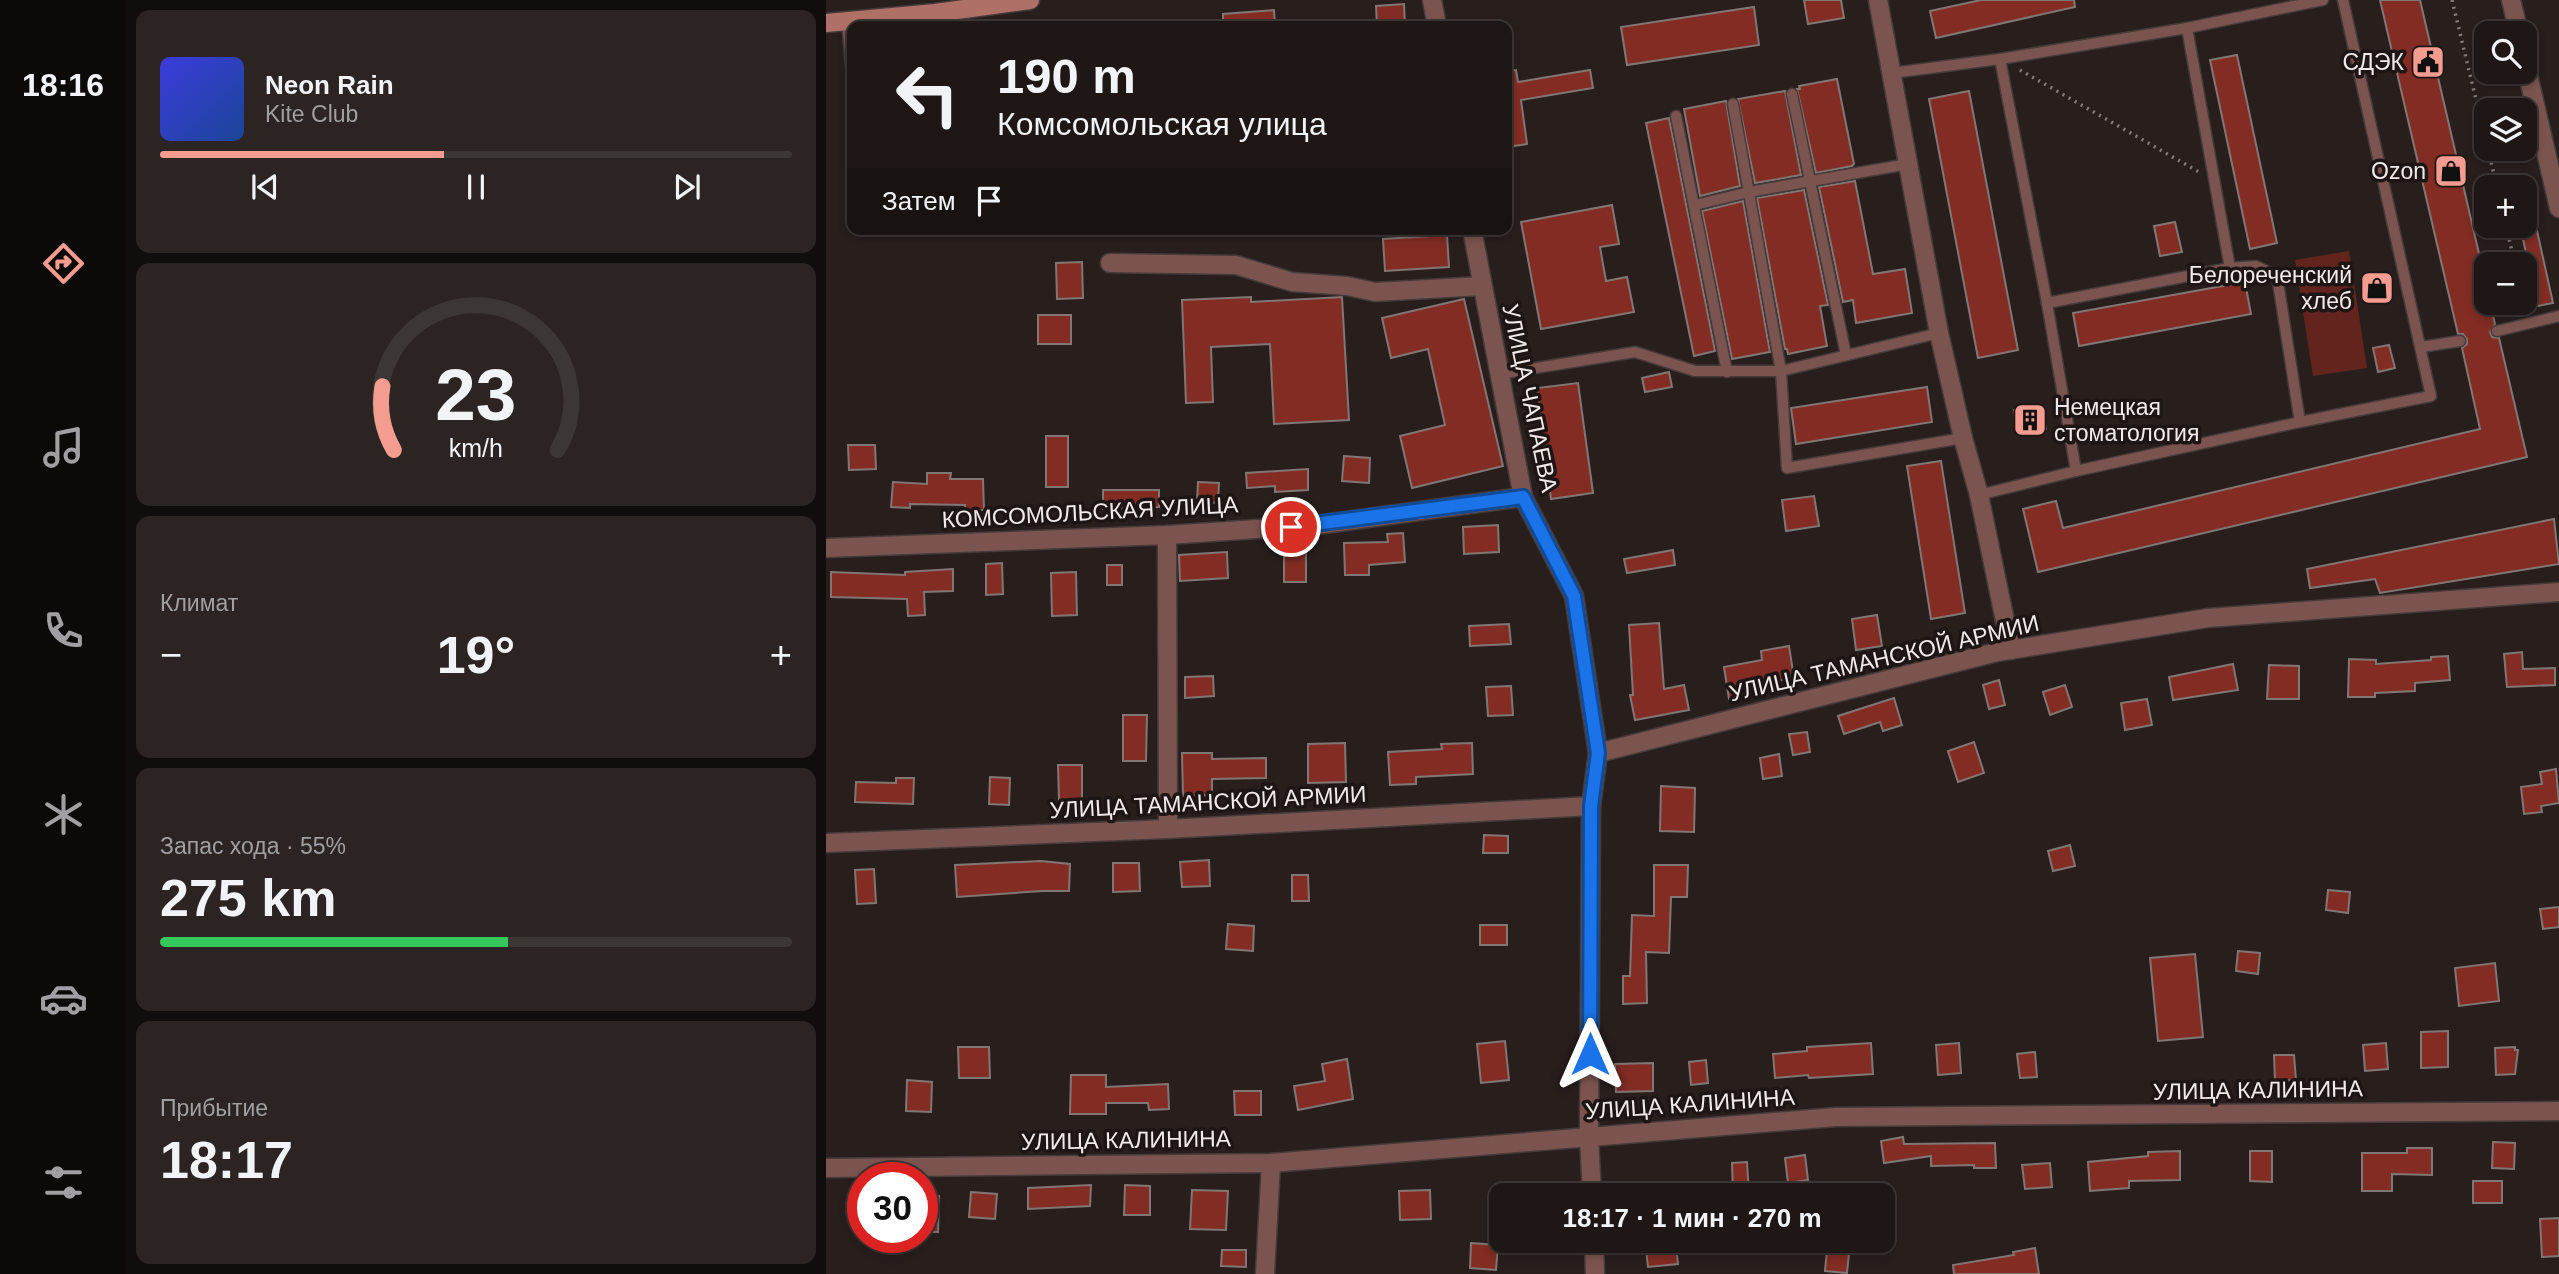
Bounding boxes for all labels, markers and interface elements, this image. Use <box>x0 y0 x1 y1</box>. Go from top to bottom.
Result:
map controls <box>2474 21 2537 315</box>
button: search <box>2474 21 2537 84</box>
public building icon: СДЭК <box>2409 43 2447 81</box>
icon: left <box>882 49 973 140</box>
text: 190 m <box>997 49 1136 103</box>
place label: СДЭК <box>2342 49 2405 75</box>
text: 18:16 <box>22 67 104 103</box>
text: Neon Rain <box>265 70 394 100</box>
button: layers <box>2474 98 2537 161</box>
text: Kite Club <box>265 101 358 127</box>
text: Комсомольская улица <box>997 106 1327 142</box>
shop icon: Ozon <box>2432 152 2470 190</box>
place label: Ozon <box>2371 158 2426 184</box>
icon: previous <box>246 168 284 206</box>
icon: pause <box>457 168 495 206</box>
icon: next <box>668 168 706 206</box>
button: + <box>2474 175 2537 238</box>
icon: arrive <box>970 182 1008 220</box>
text: Затем <box>882 186 956 216</box>
icon: directions <box>39 239 88 288</box>
button: − <box>2474 252 2537 315</box>
place label: Белореченский хлеб <box>2189 262 2352 314</box>
shop icon: Белореченский хлеб <box>2358 269 2396 307</box>
street label: УЛИЦА ЧАПАЕВА <box>1497 302 1563 495</box>
text: 23 <box>436 355 516 436</box>
place label: Немецкая стоматология <box>2054 394 2199 446</box>
building icon: Немецкая стоматология <box>2011 401 2049 439</box>
icon: music <box>39 423 88 472</box>
text: km/h <box>449 434 503 462</box>
street label: КОМСОМОЛЬСКАЯ УЛИЦА <box>941 491 1240 533</box>
pin <box>1261 497 1321 557</box>
icon: arrive <box>1272 508 1310 546</box>
text: Климат <box>160 590 238 616</box>
icon: phone <box>39 606 88 655</box>
street label: УЛИЦА ТАМАНСКОЙ АРМИИ <box>1726 609 2041 706</box>
text: 19° <box>437 626 515 684</box>
text: − <box>160 634 182 676</box>
text: + <box>770 634 792 676</box>
street label: УЛИЦА ТАМАНСКОЙ АРМИИ <box>1049 780 1367 823</box>
icon: climate <box>39 790 88 839</box>
text: Запас хода · 55% <box>160 833 346 859</box>
text: 275 km <box>160 869 336 927</box>
icon: car <box>39 974 88 1023</box>
position arrow <box>1553 1017 1627 1091</box>
street label: УЛИЦА КАЛИНИНА <box>2153 1075 2364 1105</box>
street label: УЛИЦА КАЛИНИНА <box>1584 1084 1796 1124</box>
text: Прибытие <box>160 1095 268 1121</box>
street label: УЛИЦА КАЛИНИНА <box>1021 1125 1232 1155</box>
text: 18:17 <box>160 1131 293 1189</box>
icon: filters <box>39 1158 88 1207</box>
speed limit sign: 30 <box>847 1162 938 1253</box>
text: 18:17 · 1 мин · 270 m <box>1562 1203 1822 1233</box>

